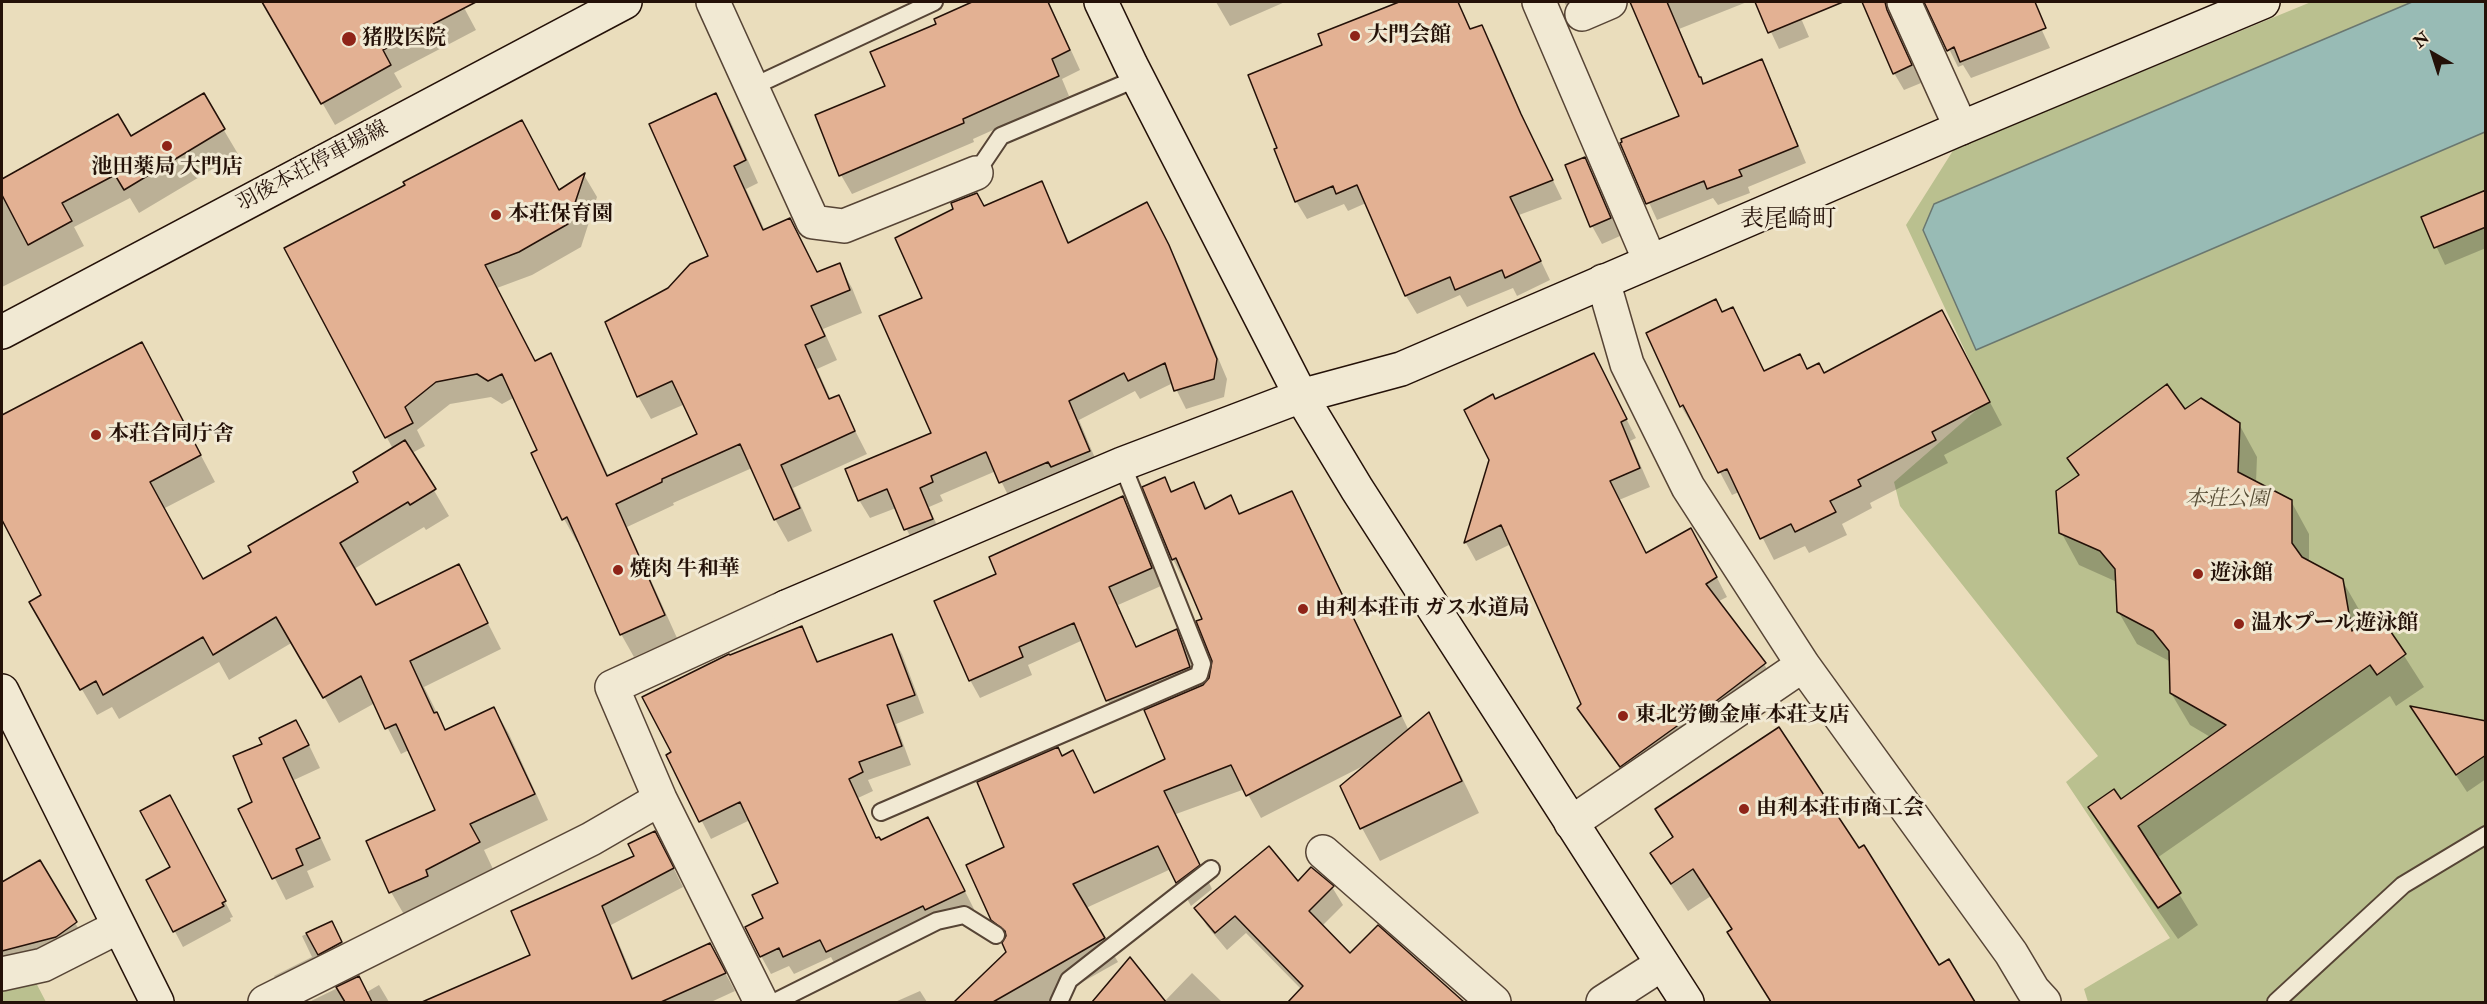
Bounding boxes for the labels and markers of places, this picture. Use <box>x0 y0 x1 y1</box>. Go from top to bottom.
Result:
place label: 大門会館 <box>1367 23 1451 49</box>
place label: 猪股医院 <box>362 26 446 52</box>
marker: 大門会館 <box>1348 29 1362 43</box>
marker: 猪股医院 <box>340 30 358 48</box>
marker: 池田薬局 大門店 <box>160 139 174 153</box>
place label: 池田薬局 大門店 <box>91 155 243 181</box>
place label: 本荘保育園 <box>508 202 613 228</box>
marker: 本荘保育園 <box>489 208 503 222</box>
place label: 本荘合同庁舎 <box>108 422 234 448</box>
marker: 本荘合同庁舎 <box>89 428 103 442</box>
place label: 焼肉 牛和華 <box>630 557 739 583</box>
place label: 遊泳館 <box>2210 561 2273 587</box>
marker: 焼肉 牛和華 <box>611 563 625 577</box>
marker: 遊泳館 <box>2191 567 2205 581</box>
place label: 由利本荘市 ガス水道局 <box>1315 596 1529 622</box>
marker: 由利本荘市 ガス水道局 <box>1296 602 1310 616</box>
place label: 温水プール遊泳館 <box>2251 611 2418 637</box>
marker: 温水プール遊泳館 <box>2232 617 2246 631</box>
place label: 東北労働金庫 本荘支店 <box>1635 703 1849 729</box>
marker: 東北労働金庫 本荘支店 <box>1616 709 1630 723</box>
place label: 由利本荘市商工会 <box>1756 796 1924 822</box>
marker: 由利本荘市商工会 <box>1737 802 1751 816</box>

